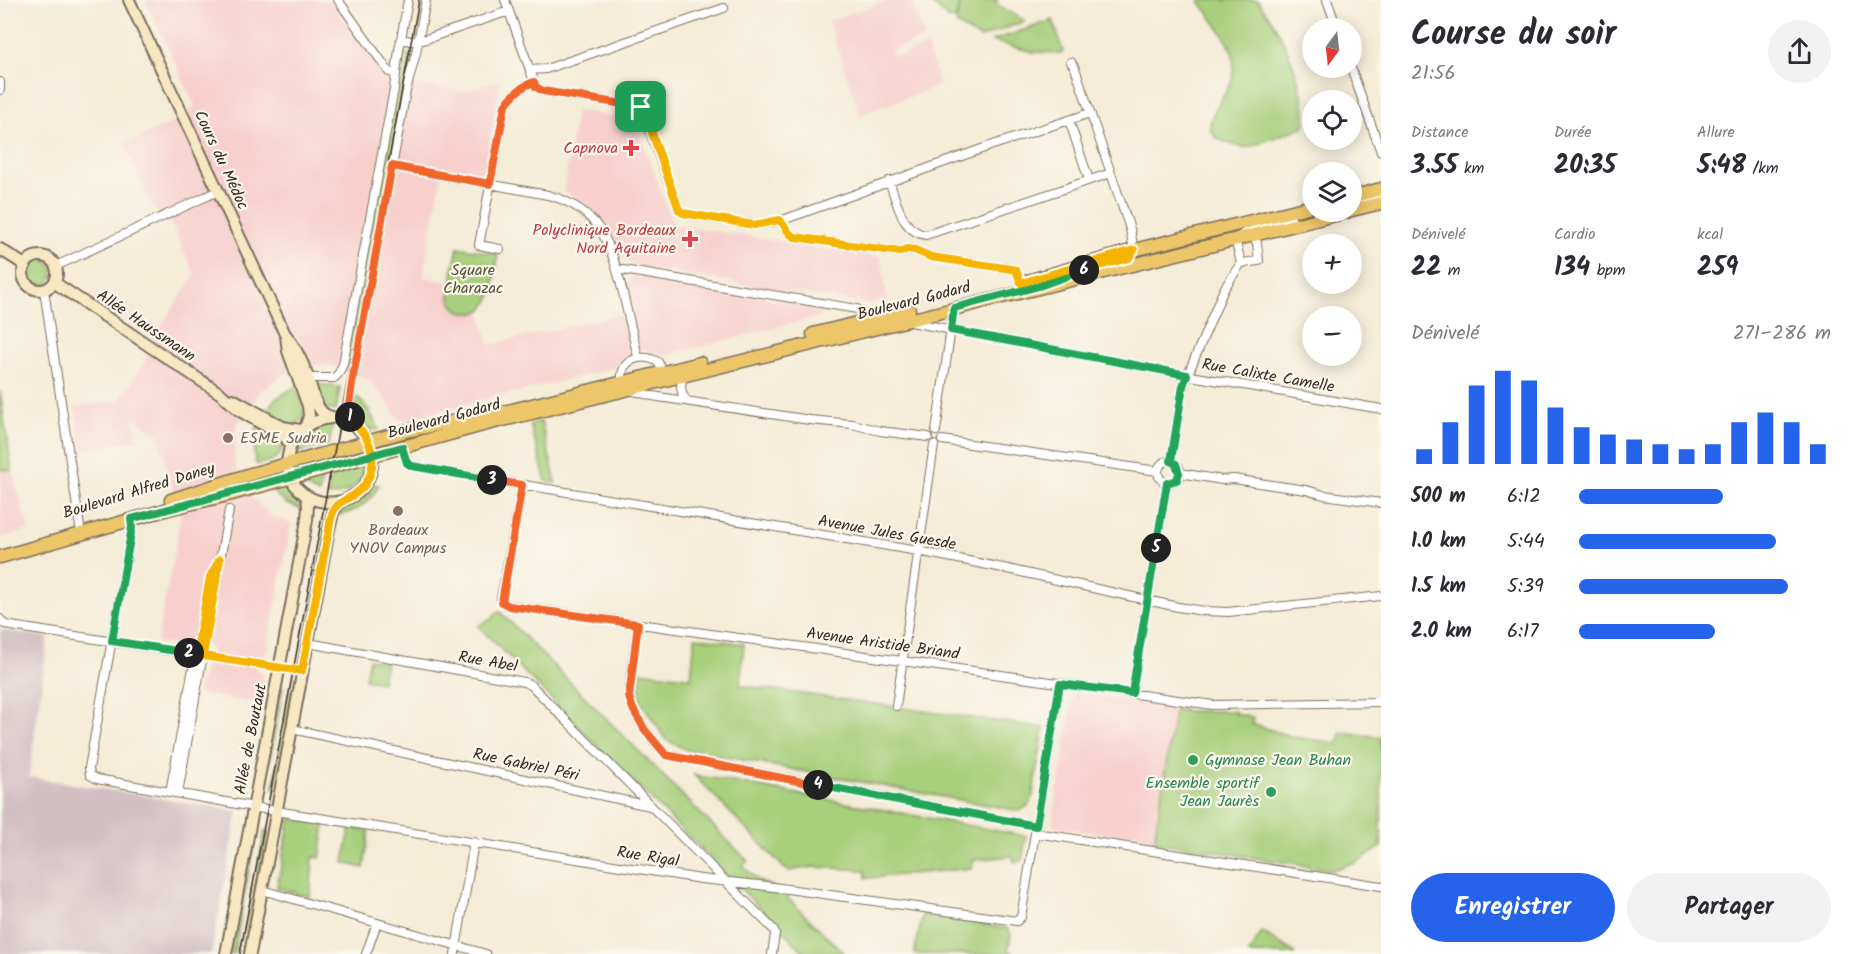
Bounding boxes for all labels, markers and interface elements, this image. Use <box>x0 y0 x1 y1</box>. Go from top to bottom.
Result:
text: Course du soir <box>1411 9 1616 62</box>
north arrow <box>1302 18 1362 78</box>
map controls <box>1302 18 1362 366</box>
button: share <box>1768 20 1831 83</box>
text: 21:56 <box>1411 58 1456 90</box>
pin <box>615 81 666 132</box>
icon: arrive <box>624 90 657 123</box>
button: locate <box>1302 90 1362 150</box>
street label: Cours du Médoc <box>187 106 255 214</box>
text: Distance <box>1411 120 1469 145</box>
text: Durée <box>1554 120 1592 145</box>
text: Allure <box>1697 120 1735 145</box>
place label: Capnova <box>563 136 618 161</box>
marker: Capnova <box>622 139 640 157</box>
text: 3.55 <box>1411 145 1458 187</box>
text: 20:35 <box>1554 145 1616 187</box>
text: 5:48 <box>1697 145 1746 187</box>
text: km <box>1458 156 1484 181</box>
text: /km <box>1746 156 1778 181</box>
button: layers <box>1302 162 1362 222</box>
place label: Polyclinique Bordeaux Nord Aquitaine <box>533 218 677 261</box>
text: Dénivelé <box>1411 222 1466 247</box>
text: Cardio <box>1554 222 1595 247</box>
text: kcal <box>1697 222 1723 247</box>
marker: Polyclinique Bordeaux Nord Aquitaine <box>681 230 699 248</box>
button: + <box>1302 234 1362 294</box>
text: 22 <box>1411 247 1441 289</box>
text: 134 <box>1554 247 1590 289</box>
text: 259 <box>1697 247 1738 289</box>
pin: 6 <box>1069 255 1099 285</box>
text: 6 <box>1080 257 1088 282</box>
park label: Square Charazac <box>443 258 503 301</box>
text: m <box>1441 258 1460 283</box>
text: bpm <box>1590 258 1625 283</box>
street label: Boulevard Godard <box>855 275 974 327</box>
street label: Allée Haussmann <box>91 283 201 369</box>
button: − <box>1302 306 1362 366</box>
text: Dénivelé <box>1411 318 1479 350</box>
text: 271–286 m <box>1733 318 1831 350</box>
street label: Rue Calixte Camelle <box>1200 352 1336 400</box>
street label: Boulevard Godard <box>385 392 504 446</box>
pin: 1 <box>335 402 365 432</box>
text: 1 <box>348 404 352 429</box>
place label: ESME Sudria <box>240 426 327 451</box>
marker: ESME Sudria <box>221 431 235 445</box>
street label: Boulevard Alfred Daney <box>60 456 219 526</box>
pin: 3 <box>477 465 507 495</box>
text: 3 <box>488 467 496 492</box>
text: 500 m <box>1411 481 1466 513</box>
text: 6:12 <box>1507 481 1541 513</box>
marker: Bordeaux YNOV Campus <box>391 504 405 518</box>
street label: Avenue Jules Guesde <box>816 509 958 557</box>
place label: Bordeaux YNOV Campus <box>350 518 447 561</box>
text: 1.0 km <box>1411 526 1466 558</box>
text: 5:44 <box>1507 526 1545 558</box>
pin: 5 <box>1141 533 1171 563</box>
text: 5 <box>1152 535 1160 560</box>
text: 1.5 km <box>1411 571 1466 603</box>
text: 5:39 <box>1507 571 1544 603</box>
text: 2.0 km <box>1411 616 1472 648</box>
text: 6:17 <box>1507 616 1539 648</box>
street label: Avenue Aristide Briand <box>805 621 962 667</box>
pin: 2 <box>174 638 204 668</box>
text: 2 <box>184 640 194 665</box>
street label: Rue Abel <box>456 644 520 680</box>
street label: Allée de Boutaut <box>228 681 274 797</box>
street label: Rue Gabriel Péri <box>471 742 582 789</box>
place label: Gymnase Jean Buhan <box>1205 748 1351 773</box>
marker: Gymnase Jean Buhan <box>1186 753 1200 767</box>
pin: 4 <box>803 770 833 800</box>
place label: Ensemble sportif Jean Jaurès <box>1145 771 1261 814</box>
text: 4 <box>814 772 822 797</box>
marker: Ensemble sportif Jean Jaurès <box>1264 785 1278 799</box>
street label: Rue Rigal <box>615 840 681 874</box>
button: Enregistrer <box>1411 873 1615 942</box>
button: Partager <box>1627 873 1831 942</box>

